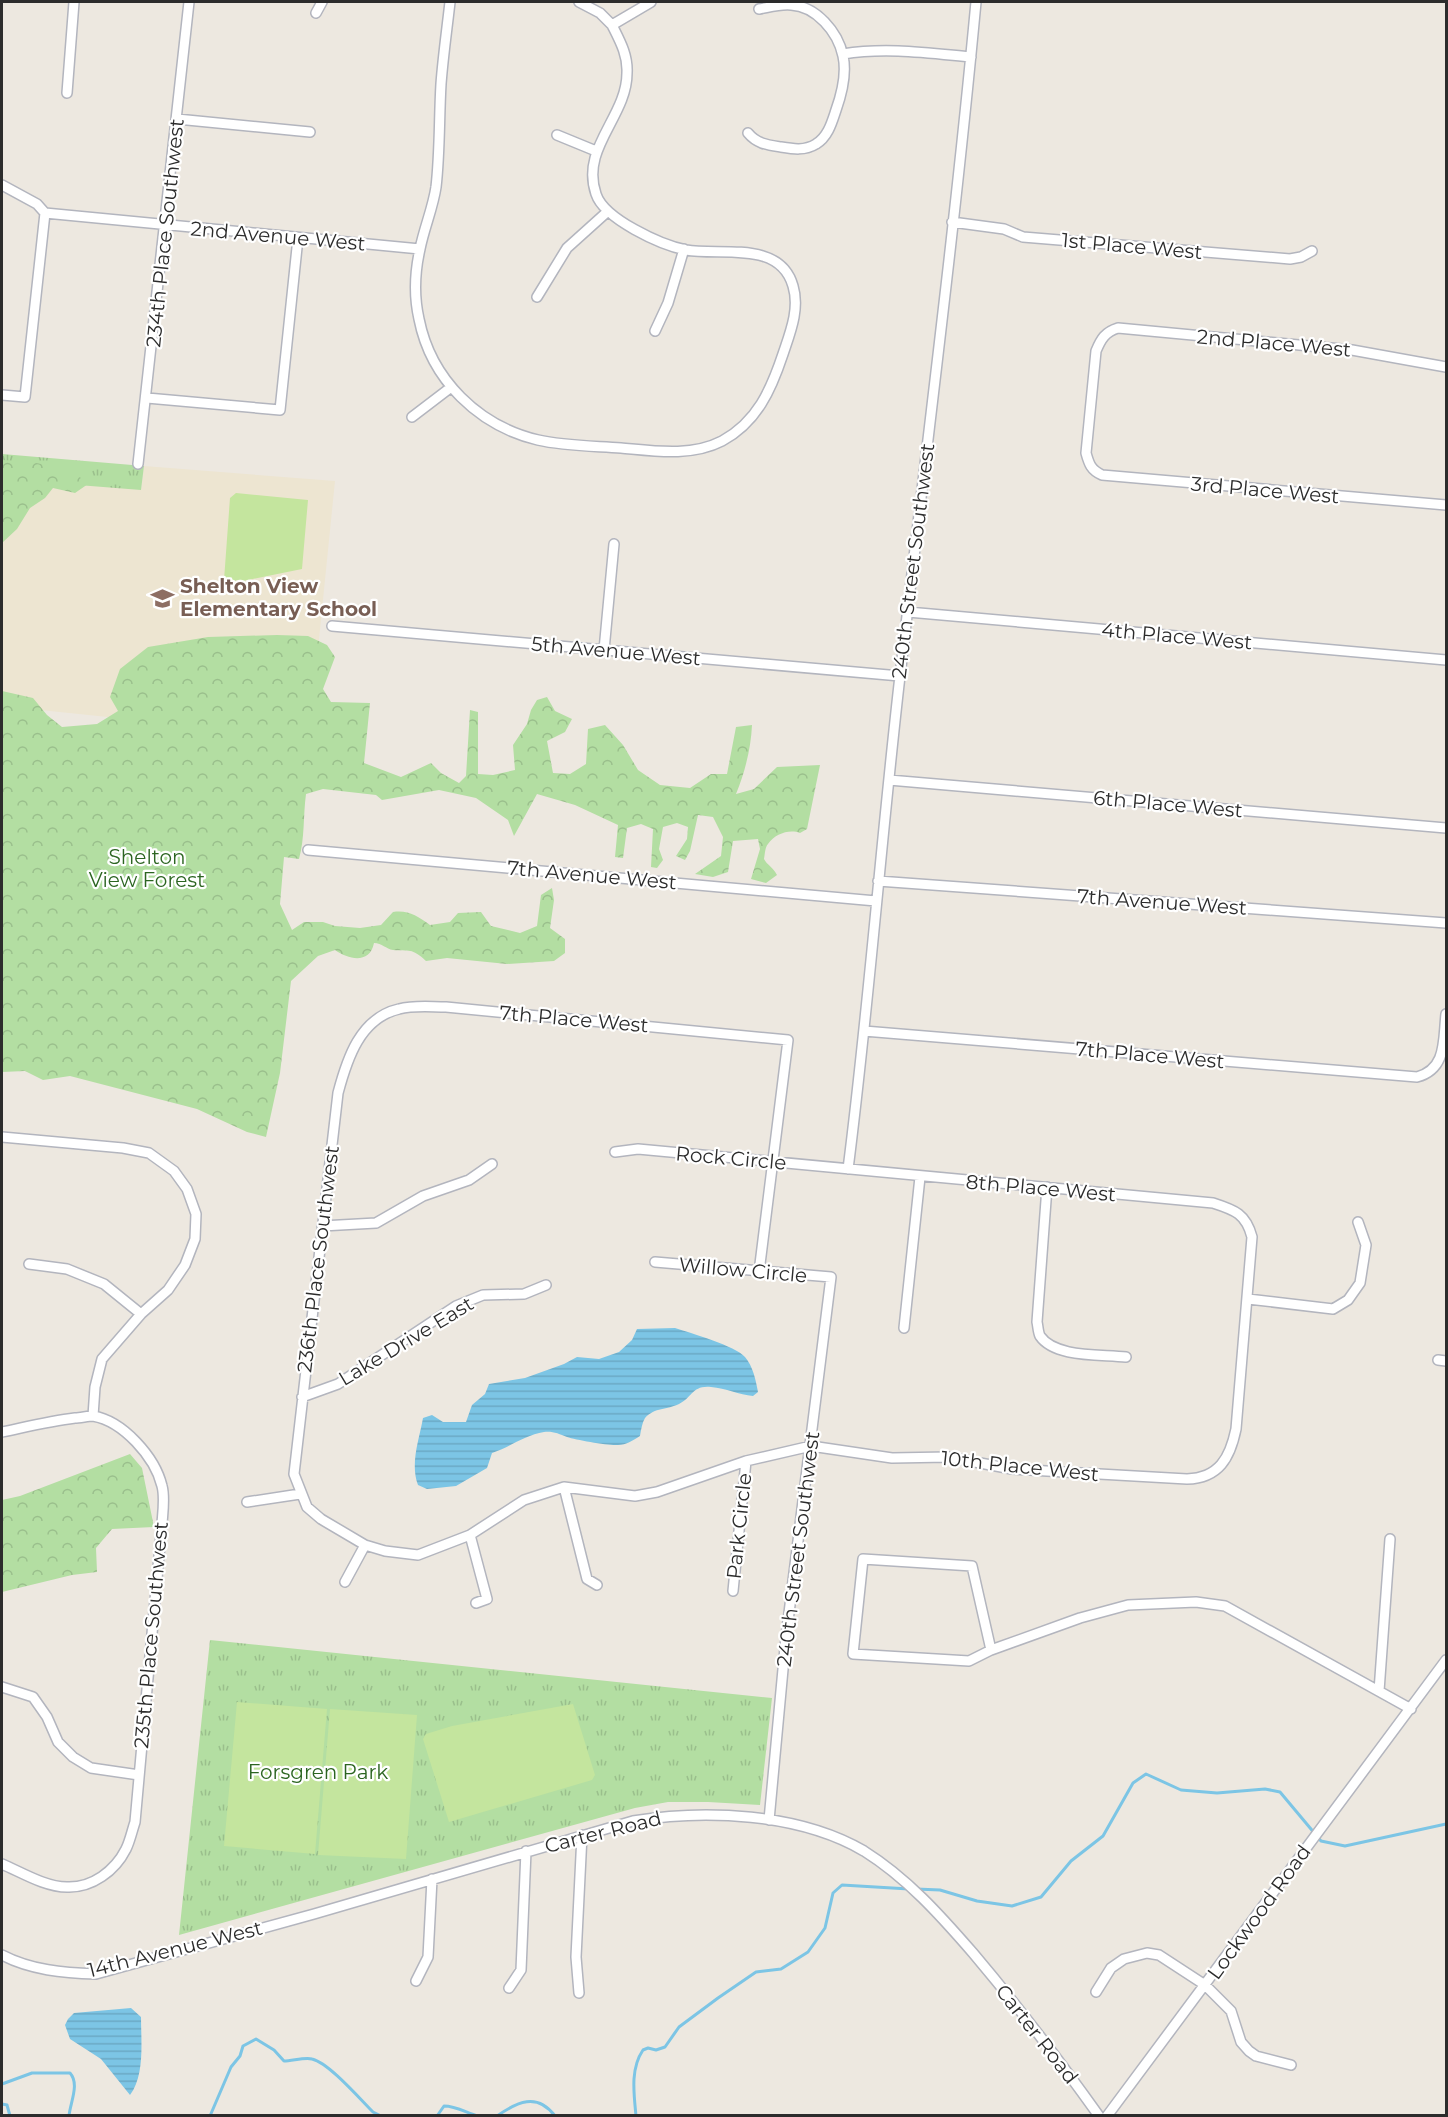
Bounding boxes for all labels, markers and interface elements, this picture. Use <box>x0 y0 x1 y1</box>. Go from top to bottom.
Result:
street label: 234th Place Southwest <box>141 118 189 348</box>
street label: 2nd Avenue West <box>190 216 366 256</box>
street label: 1st Place West <box>1061 228 1203 264</box>
street label: 2nd Place West <box>1196 324 1352 362</box>
street label: 240th Street Southwest <box>887 442 939 680</box>
street label: 3rd Place West <box>1190 472 1340 508</box>
place label: Shelton View Elementary School <box>180 574 377 621</box>
school or university icon: Shelton View Elementary School <box>149 585 175 611</box>
street label: 4th Place West <box>1101 617 1253 655</box>
street label: 5th Avenue West <box>530 632 702 670</box>
street label: 6th Place West <box>1092 786 1244 822</box>
park label: Shelton View Forest <box>89 845 205 892</box>
street label: 7th Avenue West <box>506 856 678 894</box>
street label: 7th Avenue West <box>1076 884 1248 920</box>
street label: 7th Place West <box>499 1001 649 1037</box>
street label: 7th Place West <box>1075 1037 1225 1073</box>
street label: Rock Circle <box>675 1141 787 1175</box>
street label: 236th Place Southwest <box>292 1144 344 1374</box>
street label: 8th Place West <box>965 1169 1117 1207</box>
street label: Willow Circle <box>678 1252 808 1288</box>
street label: Lake Drive East <box>334 1291 478 1391</box>
street label: 240th Street Southwest <box>772 1430 824 1668</box>
street label: 10th Place West <box>940 1446 1100 1486</box>
street label: Park Circle <box>721 1472 757 1580</box>
street label: 235th Place Southwest <box>129 1521 173 1749</box>
park label: Forsgren Park <box>248 1760 388 1784</box>
street label: Carter Road <box>542 1806 664 1858</box>
street label: Lockwood Road <box>1202 1840 1316 1984</box>
street label: 14th Avenue West <box>85 1916 265 1982</box>
street label: Carter Road <box>991 1980 1083 2088</box>

